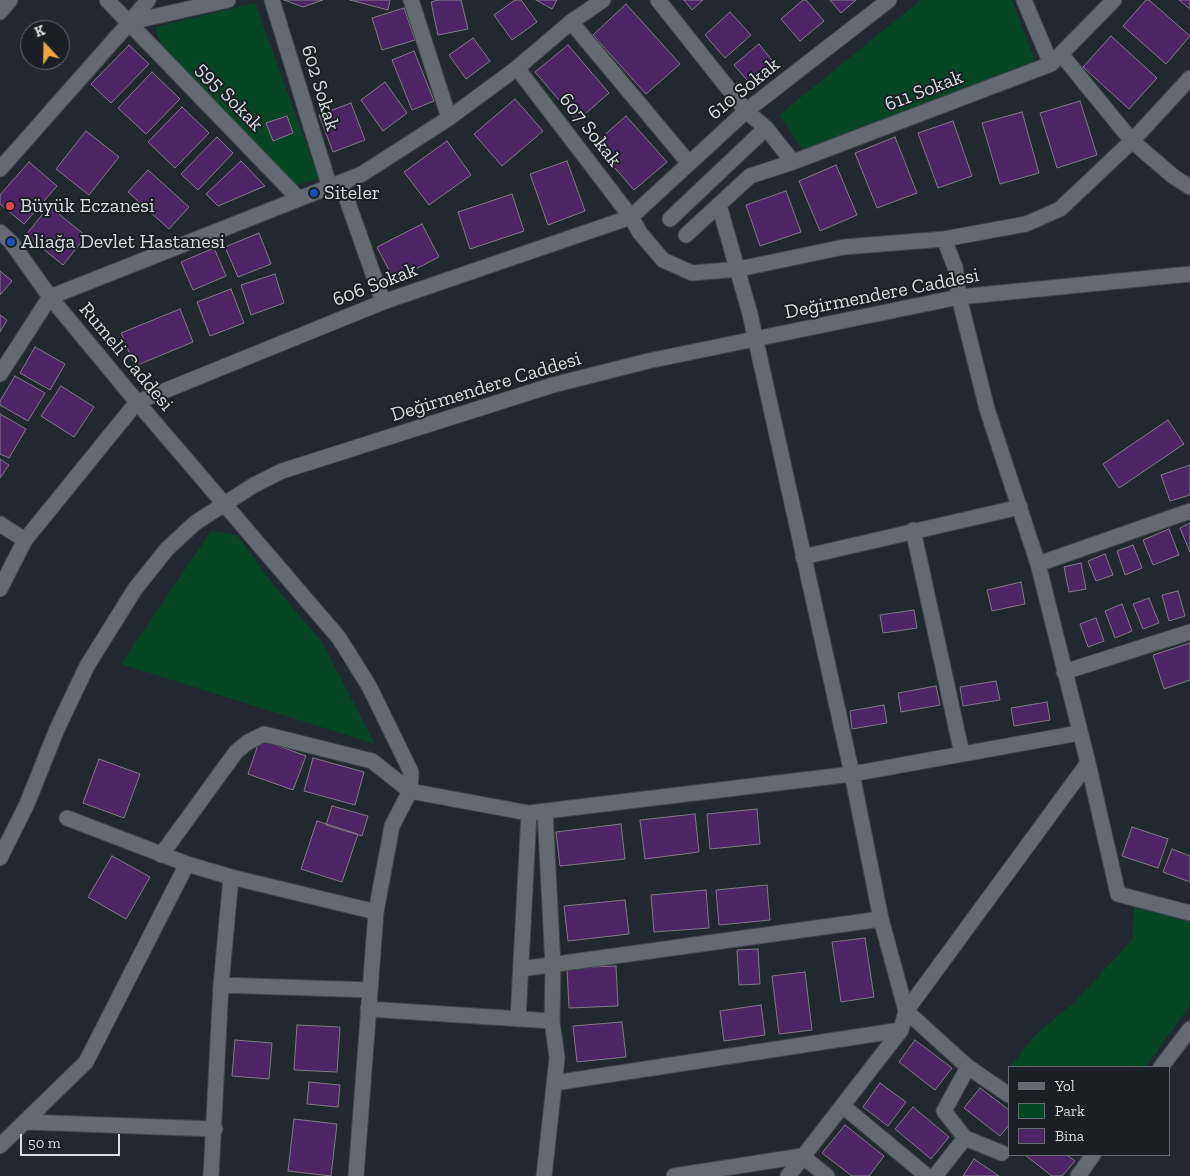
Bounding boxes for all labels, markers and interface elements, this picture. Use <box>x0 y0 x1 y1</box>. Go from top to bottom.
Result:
north arrow <box>20 20 70 70</box>
text: K <box>32 22 47 41</box>
street label: 602 Sokak <box>296 42 344 134</box>
street label: 610 Sokak <box>703 53 785 125</box>
street label: 595 Sokak <box>190 57 268 137</box>
street label: 611 Sokak <box>881 65 967 117</box>
street label: 607 Sokak <box>554 88 626 172</box>
place label: Siteler <box>324 181 380 205</box>
marker: Siteler <box>308 187 320 199</box>
place label: Büyük Eczanesi <box>20 194 155 218</box>
marker: Büyük Eczanesi <box>4 200 16 212</box>
place label: Aliağa Devlet Hastanesi <box>21 230 225 254</box>
marker: Aliağa Devlet Hastanesi <box>5 236 17 248</box>
street label: 606 Sokak <box>329 258 421 312</box>
street label: Değirmendere Caddesi <box>783 263 981 325</box>
street label: Rumeli Caddesi <box>74 298 178 416</box>
street label: Değirmendere Caddesi <box>388 347 584 427</box>
legend <box>1008 1066 1170 1156</box>
text: Yol <box>1055 1077 1075 1095</box>
text: Park <box>1055 1102 1085 1120</box>
scale bar <box>22 1124 122 1156</box>
text: Bina <box>1055 1127 1084 1145</box>
text: 50 m <box>28 1134 61 1152</box>

